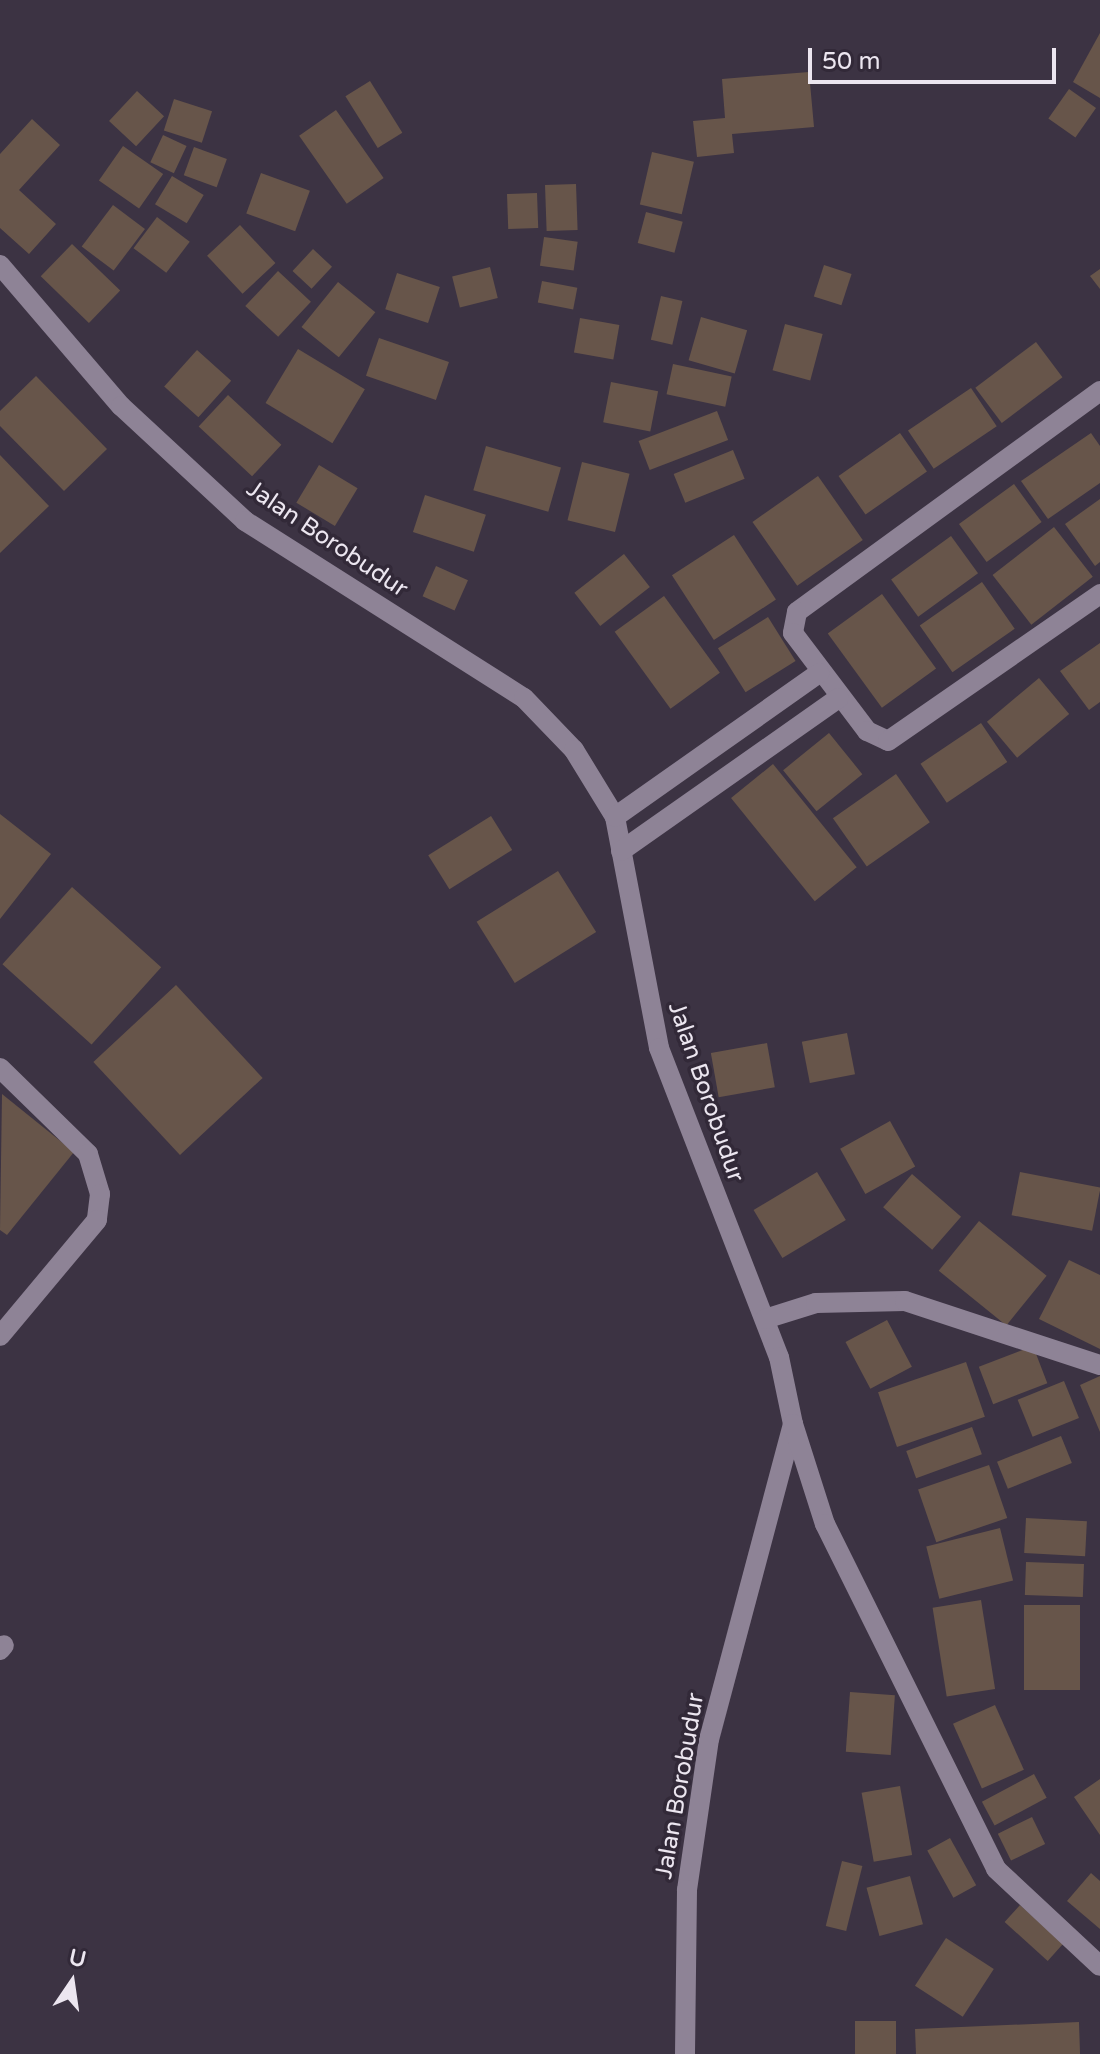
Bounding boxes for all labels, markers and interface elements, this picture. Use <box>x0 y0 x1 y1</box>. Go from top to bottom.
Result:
scale bar <box>812 32 1060 82</box>
text: 50 m <box>822 47 880 76</box>
street label: Jalan Borobudur <box>241 474 413 604</box>
street label: Jalan Borobudur <box>662 998 750 1186</box>
street label: Jalan Borobudur <box>649 1691 711 1881</box>
north arrow <box>32 1942 112 2022</box>
text: U <box>66 1944 88 1973</box>

